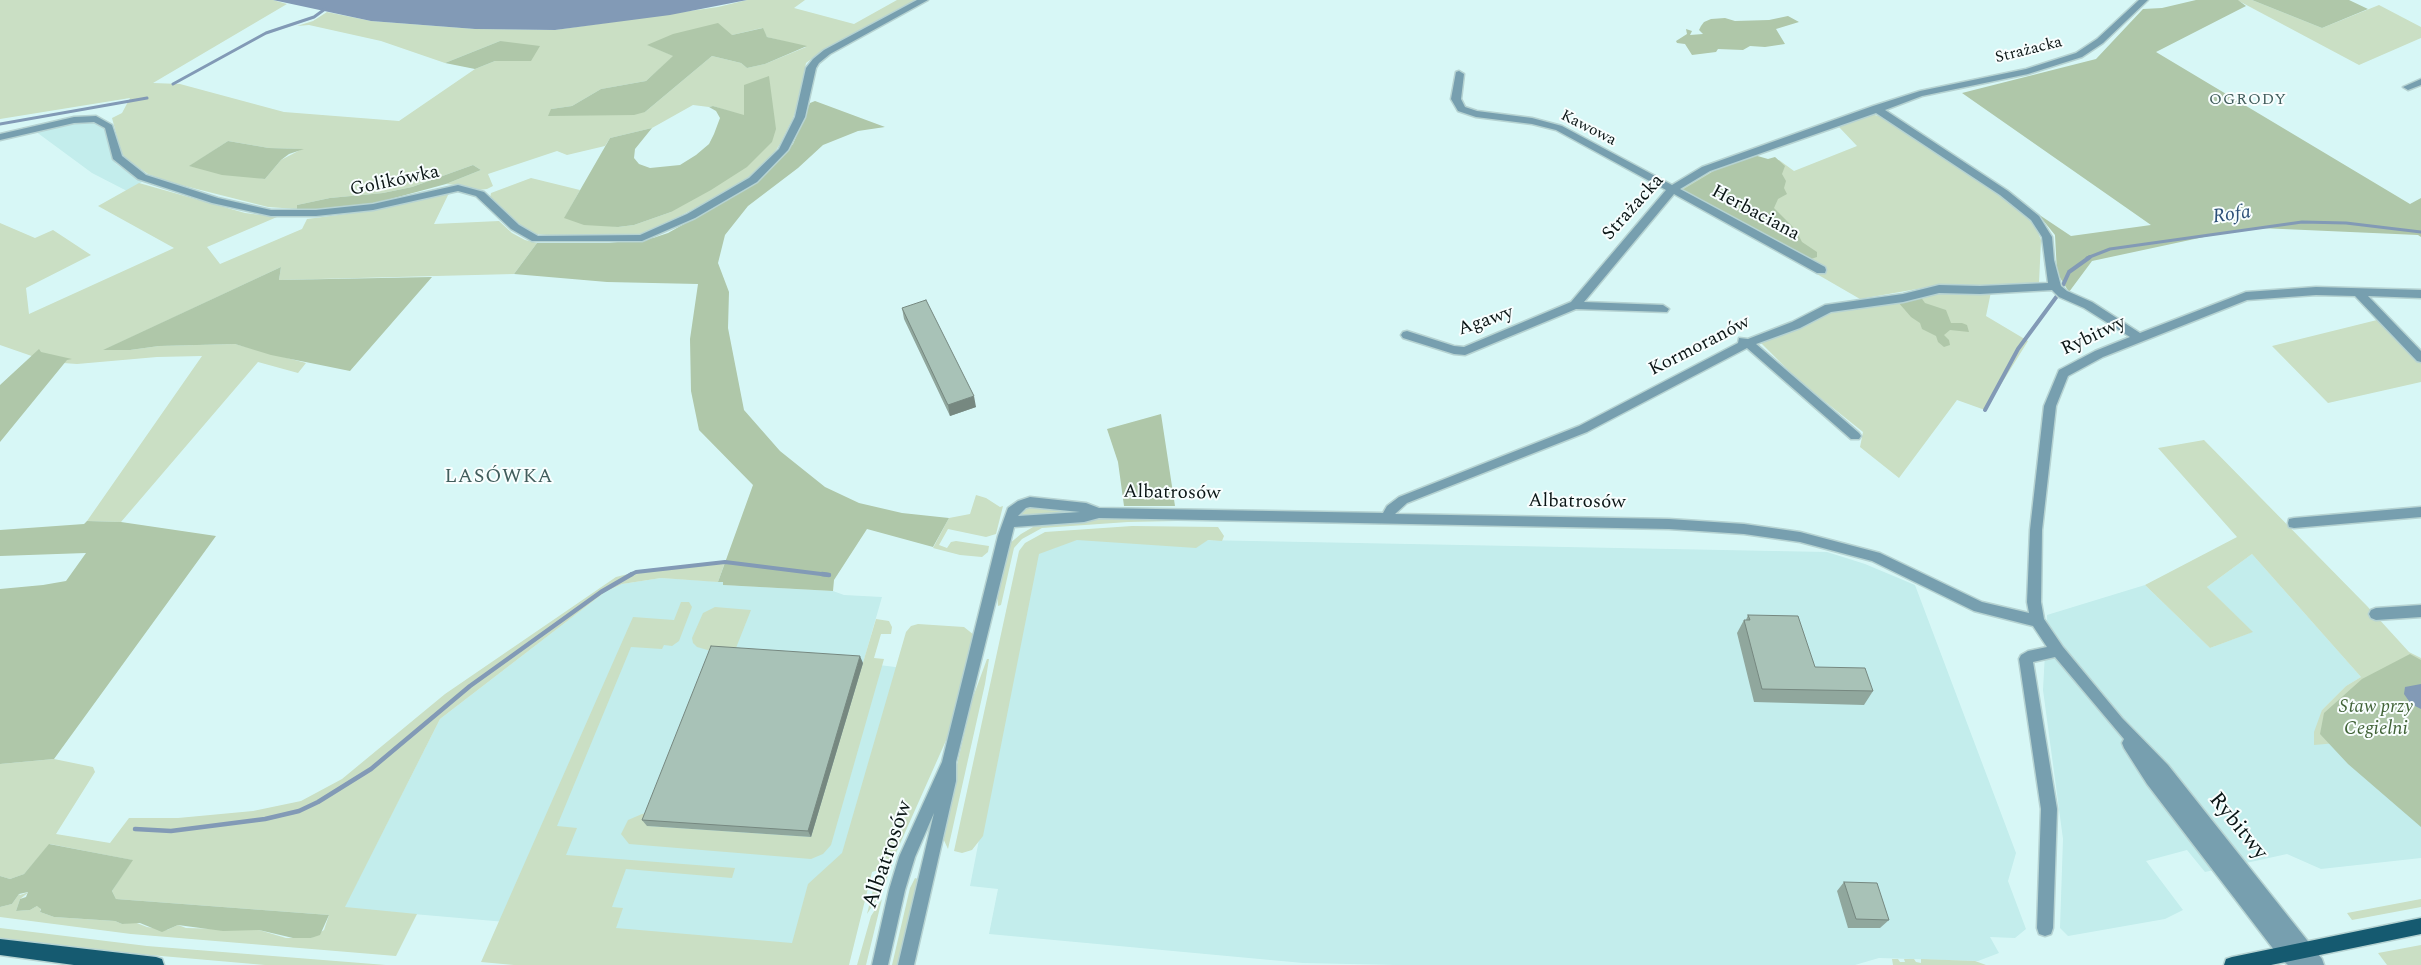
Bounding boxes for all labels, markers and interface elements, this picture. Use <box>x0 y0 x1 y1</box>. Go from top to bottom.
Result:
street label: Strażacka <box>1994 33 2064 69</box>
district label: OGRODY <box>2208 91 2288 111</box>
street label: Kawowa <box>1557 107 1619 151</box>
street label: Golikówka <box>348 161 442 203</box>
street label: Strażacka <box>1598 170 1670 246</box>
street label: Herbaciana <box>1707 181 1803 247</box>
water label: Rofa <box>2211 201 2253 231</box>
street label: Agawy <box>1455 302 1517 342</box>
street label: Kormoranów <box>1646 312 1754 382</box>
street label: Rybitwy <box>2058 312 2130 362</box>
district label: LASÓWKA <box>444 466 554 490</box>
street label: Albatrosów <box>1123 482 1221 506</box>
street label: Albatrosów <box>1528 491 1626 515</box>
park label: Staw przy Cegielni <box>2339 697 2413 741</box>
street label: Rybitwy <box>2202 788 2272 866</box>
street label: Albatrosów <box>858 798 920 912</box>

